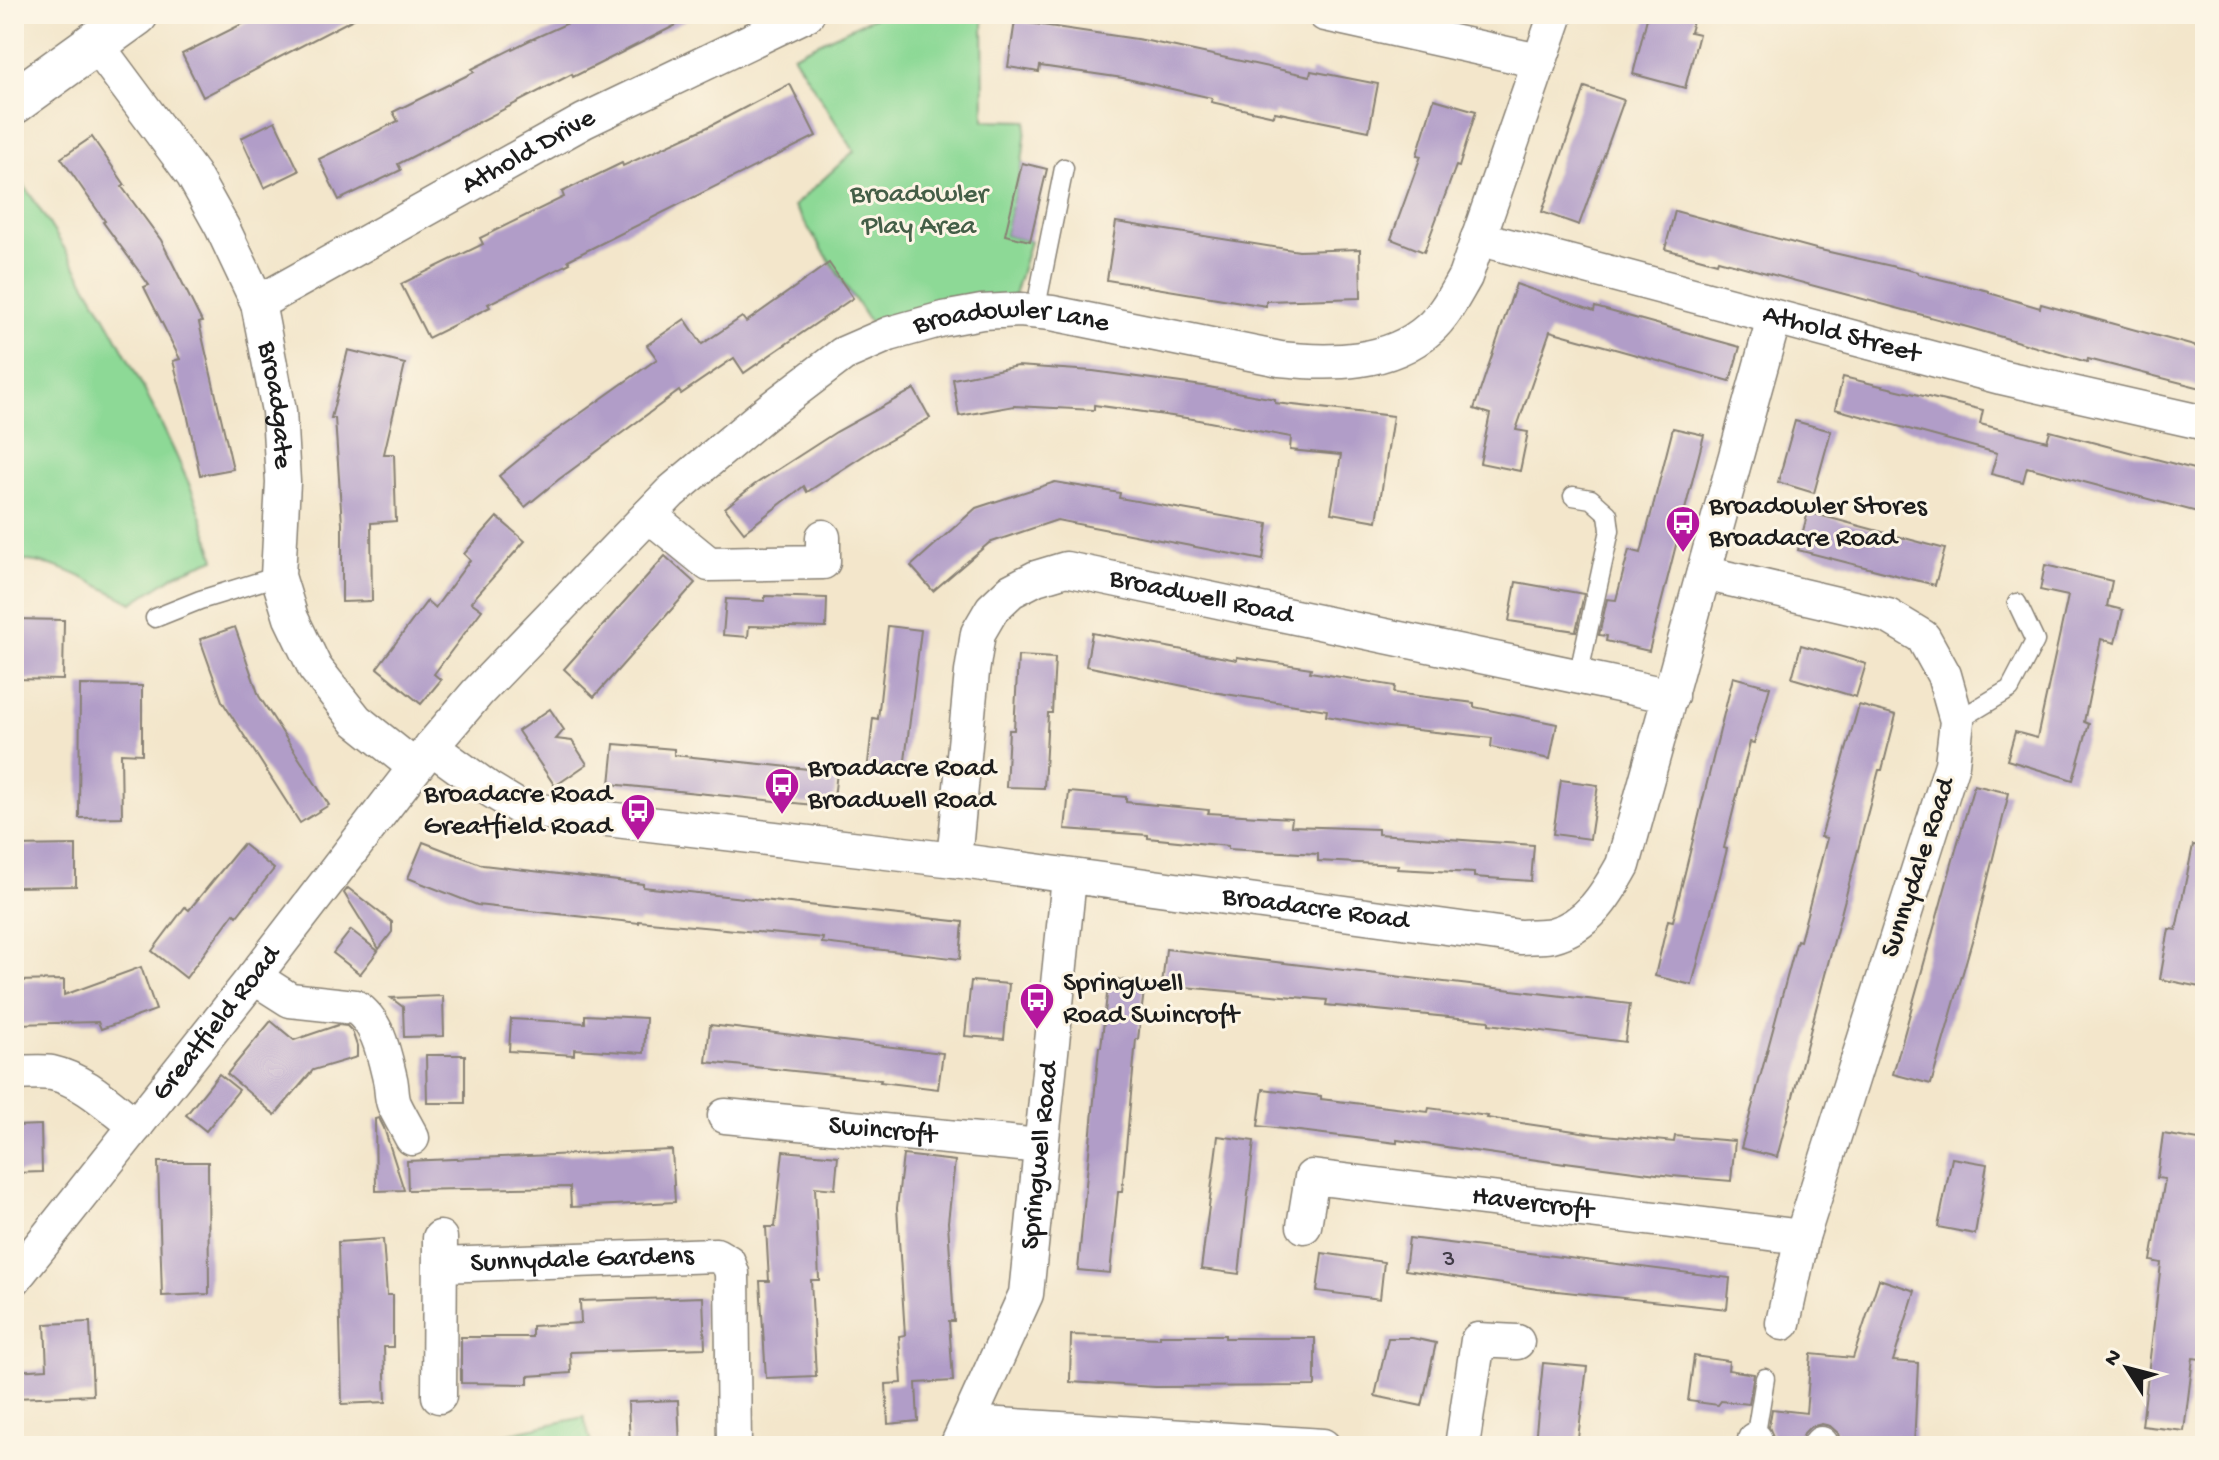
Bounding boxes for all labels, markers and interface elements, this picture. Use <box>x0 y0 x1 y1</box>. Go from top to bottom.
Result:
street label: Athold Drive <box>456 101 601 202</box>
park label: Broadowler Play Area <box>849 179 990 244</box>
street label: Broadowler Lane <box>909 294 1113 343</box>
street label: Athold Street <box>1759 298 1926 372</box>
street label: Broadgate <box>249 338 299 470</box>
place label: Broadowler Stores Broadacre Road <box>1708 491 1927 556</box>
bus stop icon: Broadowler Stores Broadacre Road <box>1664 504 1702 554</box>
street label: Broadwell Road <box>1105 562 1299 633</box>
place label: Broadacre Road Broadwell Road <box>807 753 999 818</box>
bus stop icon: Broadacre Road Broadwell Road <box>763 766 801 816</box>
street label: Sunnydale Road <box>1874 772 1964 962</box>
place label: Broadacre Road Greatfield Road <box>423 779 615 844</box>
bus stop icon: Broadacre Road Greatfield Road <box>619 792 657 842</box>
street label: Broadacre Road <box>1219 880 1413 939</box>
street label: Greatfield Road <box>145 938 290 1108</box>
place label: Springwell Road Swincroft <box>1063 968 1241 1033</box>
bus stop icon: Springwell Road Swincroft <box>1018 981 1056 1031</box>
street label: Springwell Road <box>1014 1058 1067 1251</box>
street label: Swincroft <box>827 1109 940 1153</box>
street label: Havercroft <box>1470 1180 1598 1228</box>
street label: Sunnydale Gardens <box>470 1239 695 1280</box>
house number: 3 <box>1442 1246 1455 1275</box>
north arrow <box>2087 1328 2167 1408</box>
text: N <box>2099 1345 2129 1372</box>

